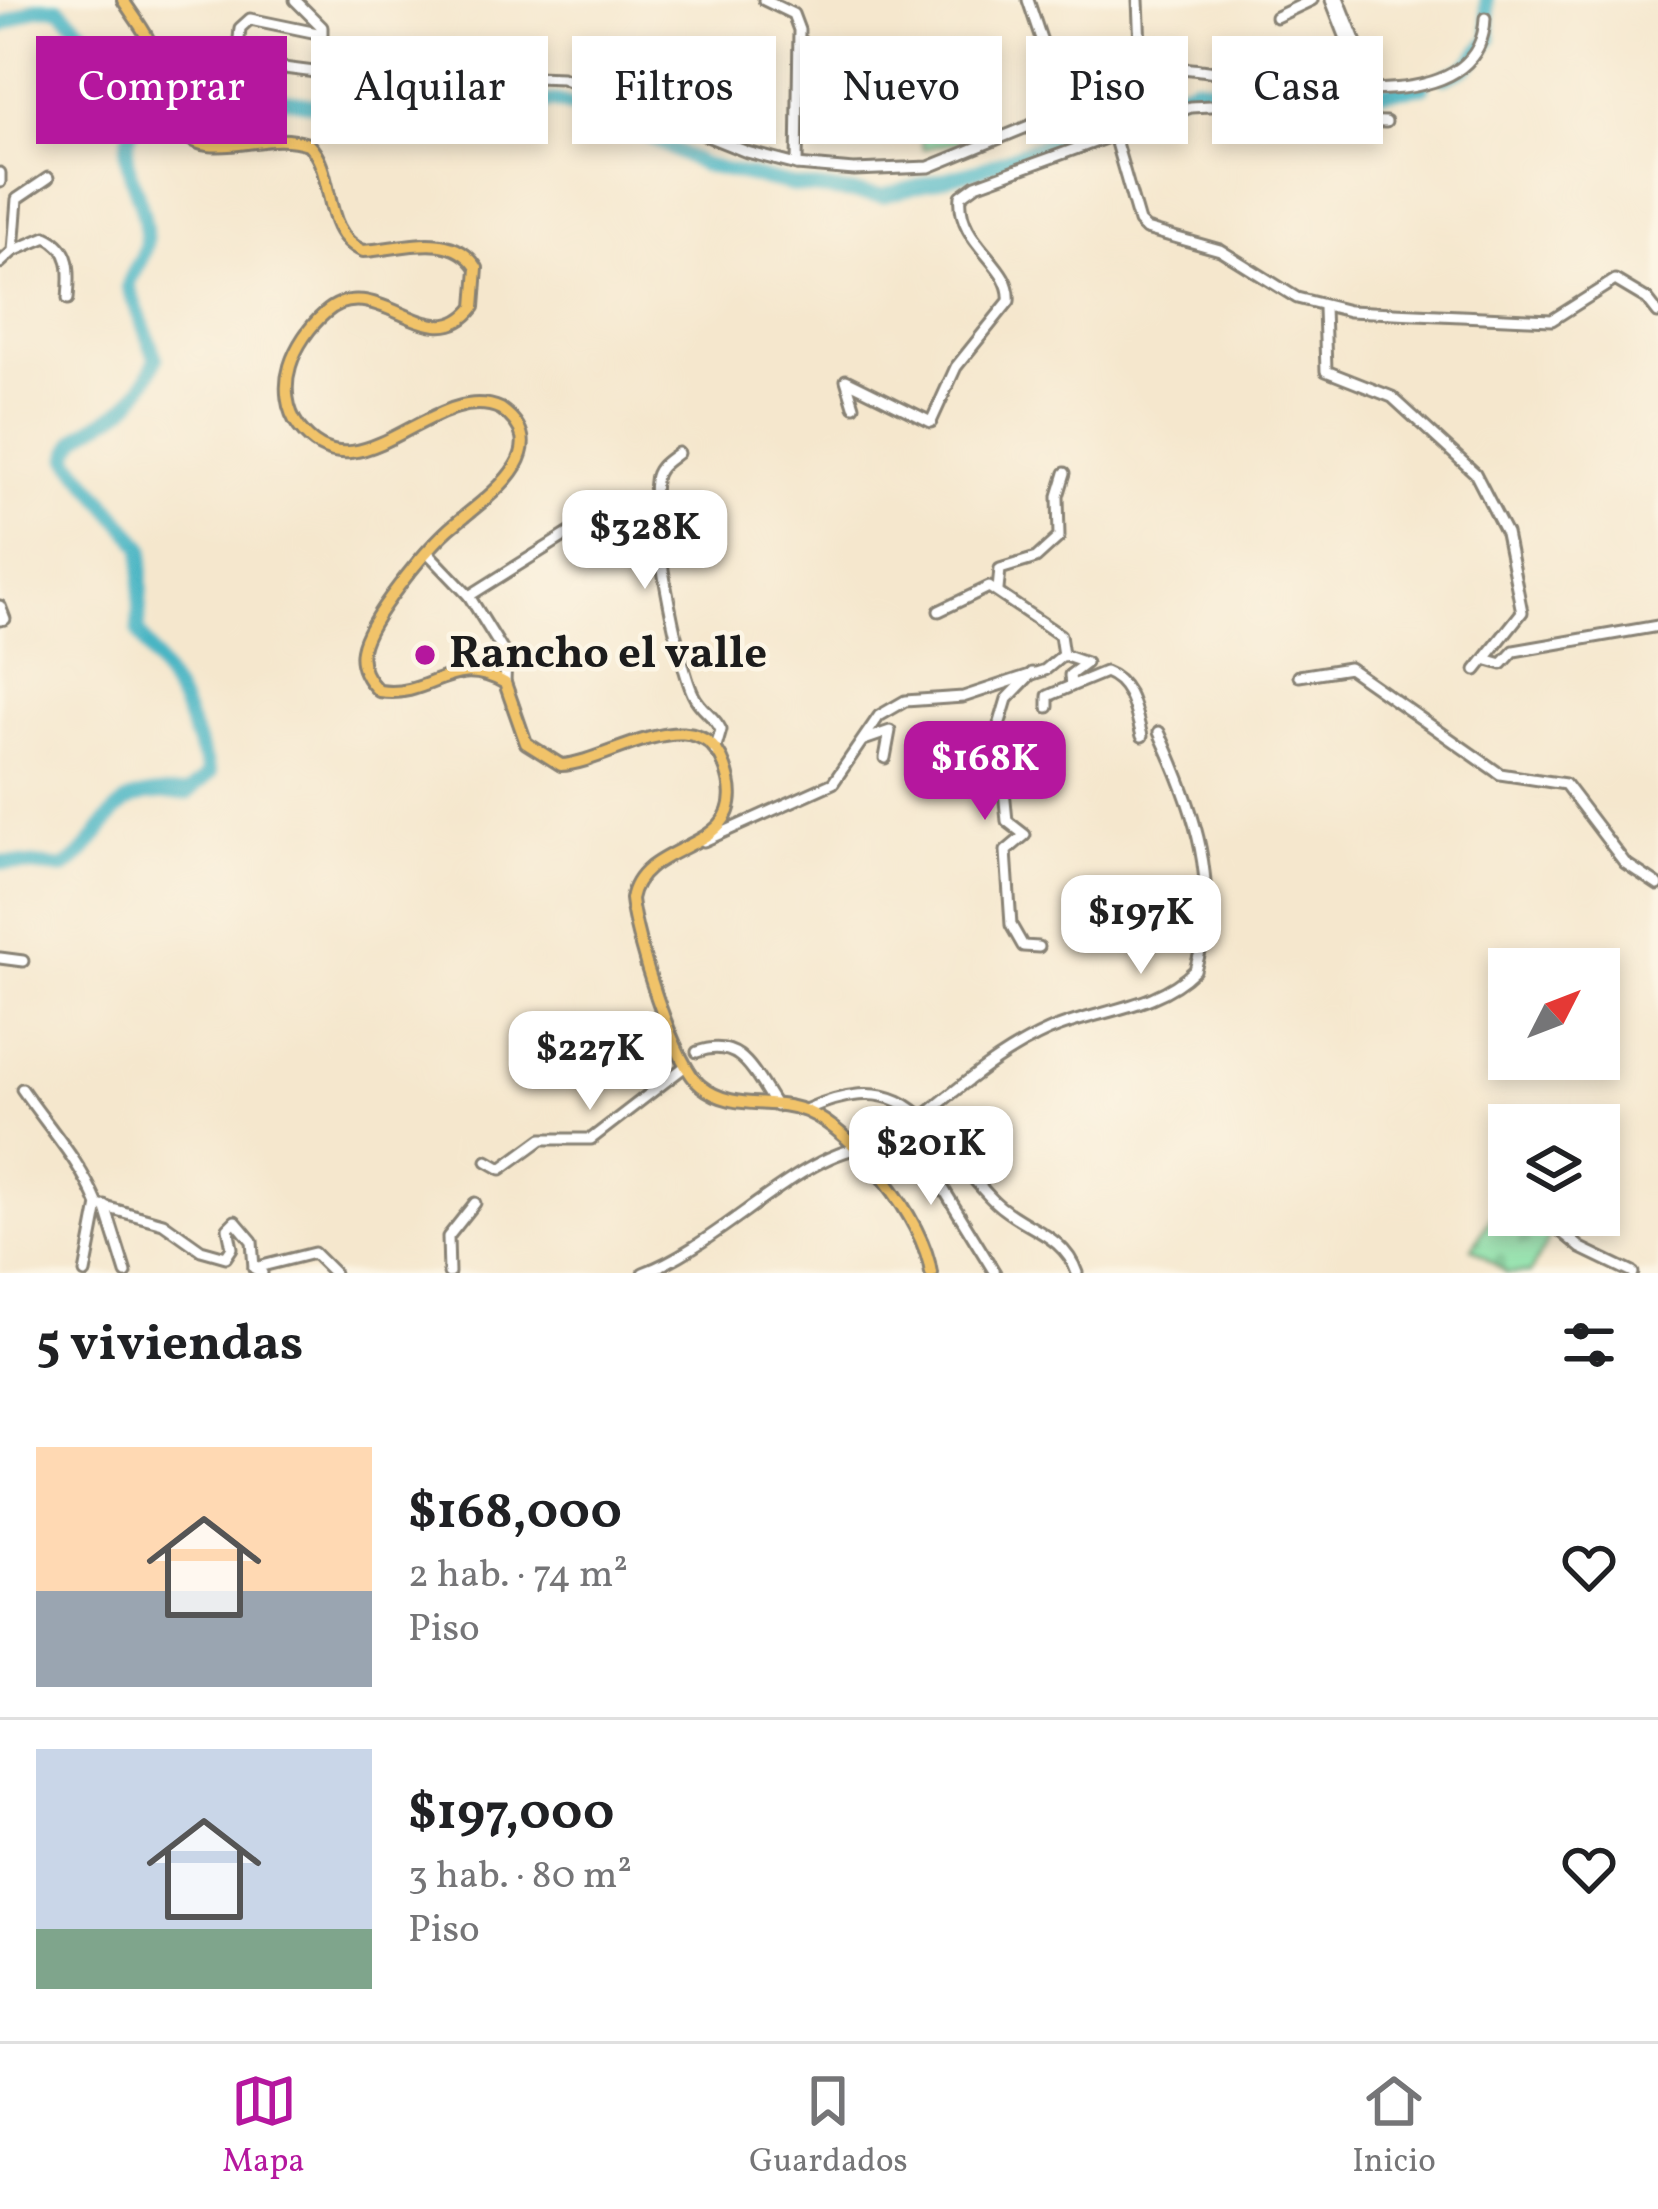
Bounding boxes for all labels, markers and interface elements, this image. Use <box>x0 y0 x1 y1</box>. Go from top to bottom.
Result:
chip: Comprar <box>36 36 287 144</box>
chip: Alquilar <box>311 36 548 144</box>
chip: Filtros <box>572 36 776 144</box>
chip: Nuevo <box>800 36 1002 144</box>
chip: Piso <box>1026 36 1188 144</box>
chip: Casa <box>1212 36 1383 144</box>
pin: $328K <box>561 490 729 592</box>
text: $328K <box>589 502 701 556</box>
place label: Rancho el valle <box>449 624 767 687</box>
marker: Rancho el valle <box>412 642 438 668</box>
pin: $168K <box>901 721 1069 823</box>
text: $168K <box>931 733 1039 787</box>
pin: $197K <box>1057 875 1225 977</box>
text: $197K <box>1088 887 1194 941</box>
north arrow <box>1488 948 1620 1080</box>
map controls <box>1488 948 1620 1236</box>
pin: $227K <box>506 1011 674 1113</box>
text: $227K <box>536 1023 644 1077</box>
button: layers <box>1488 1104 1620 1236</box>
pin: $201K <box>847 1106 1015 1208</box>
text: $201K <box>876 1118 986 1172</box>
text: 5 viviendas <box>36 1310 303 1381</box>
icon: filters <box>1556 1312 1622 1378</box>
text: $168,000 <box>408 1478 622 1549</box>
icon: home <box>132 1495 276 1639</box>
icon: heart <box>1556 1534 1622 1600</box>
text: 2 hab. · 74 m² <box>408 1549 628 1603</box>
text: Piso <box>408 1603 480 1657</box>
text: $197,000 <box>408 1779 614 1850</box>
icon: home <box>132 1797 276 1941</box>
icon: heart <box>1556 1836 1622 1902</box>
text: 3 hab. · 80 m² <box>408 1850 632 1904</box>
text: Piso <box>408 1904 480 1958</box>
tab: Mapa <box>222 2068 305 2186</box>
tab: Guardados <box>749 2068 908 2186</box>
tab: Inicio <box>1352 2068 1436 2186</box>

